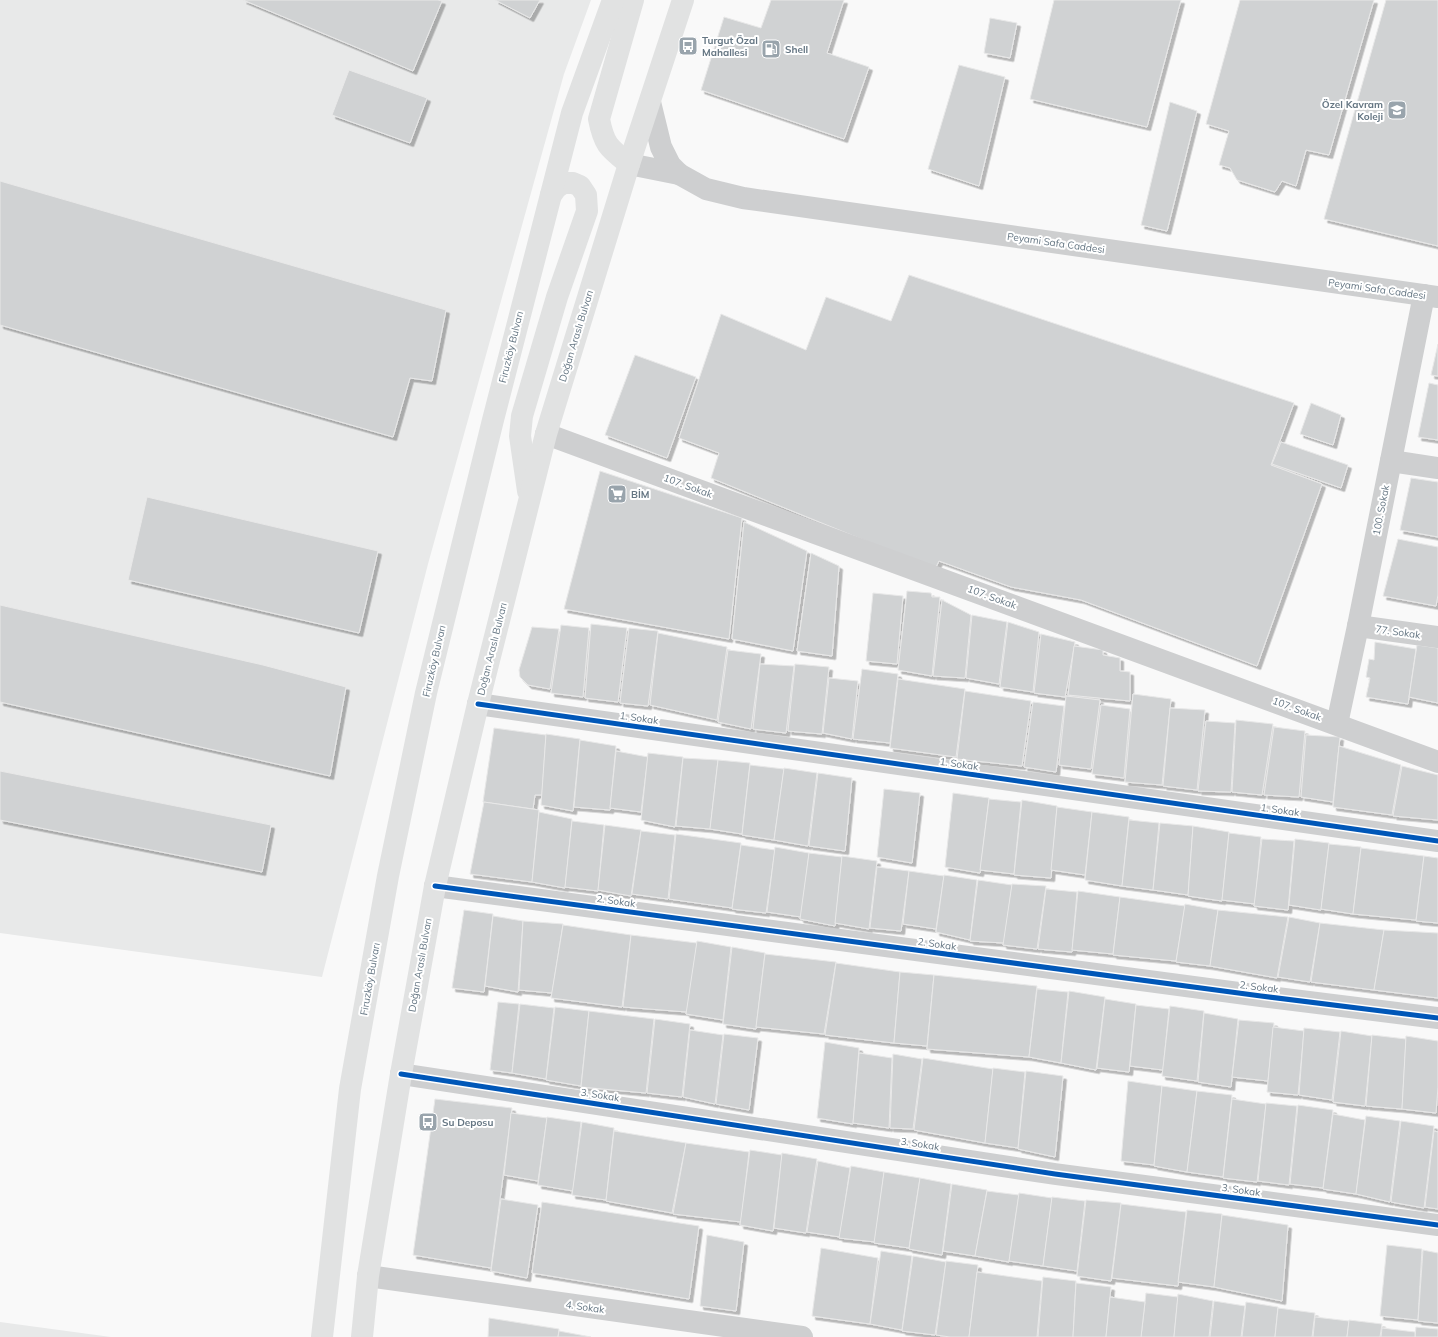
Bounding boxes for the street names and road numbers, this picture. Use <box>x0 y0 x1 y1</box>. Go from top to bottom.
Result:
street label: Peyami Safa Caddesi <box>1006 230 1106 256</box>
street label: Peyami Safa Caddesi <box>1327 276 1427 302</box>
street label: Doğan Araslı Bulvarı <box>556 289 596 383</box>
street label: Firuzköy Bulvarı <box>496 310 526 384</box>
street label: 107. Sokak <box>662 471 715 501</box>
street label: 100. Sokak <box>1370 483 1392 536</box>
street label: 107. Sokak <box>966 582 1019 612</box>
street label: Doğan Araslı Bulvarı <box>474 601 510 697</box>
street label: 77. Sokak <box>1375 622 1422 642</box>
street label: Firuzköy Bulvarı <box>419 624 449 698</box>
street label: 107. Sokak <box>1271 694 1324 724</box>
street label: 1. Sokak <box>619 709 660 727</box>
street label: 1. Sokak <box>939 755 980 773</box>
street label: 1. Sokak <box>1260 801 1301 819</box>
street label: 2. Sokak <box>596 892 637 910</box>
street label: Doğan Araslı Bulvarı <box>405 917 435 1013</box>
street label: 2. Sokak <box>917 935 958 953</box>
street label: Firuzköy Bulvarı <box>357 942 383 1016</box>
street label: 2. Sokak <box>1239 978 1280 996</box>
street label: 3. Sokak <box>580 1086 621 1105</box>
street label: 3. Sokak <box>900 1135 941 1154</box>
street label: 3. Sokak <box>1221 1181 1262 1199</box>
street label: 4. Sokak <box>565 1298 606 1316</box>

